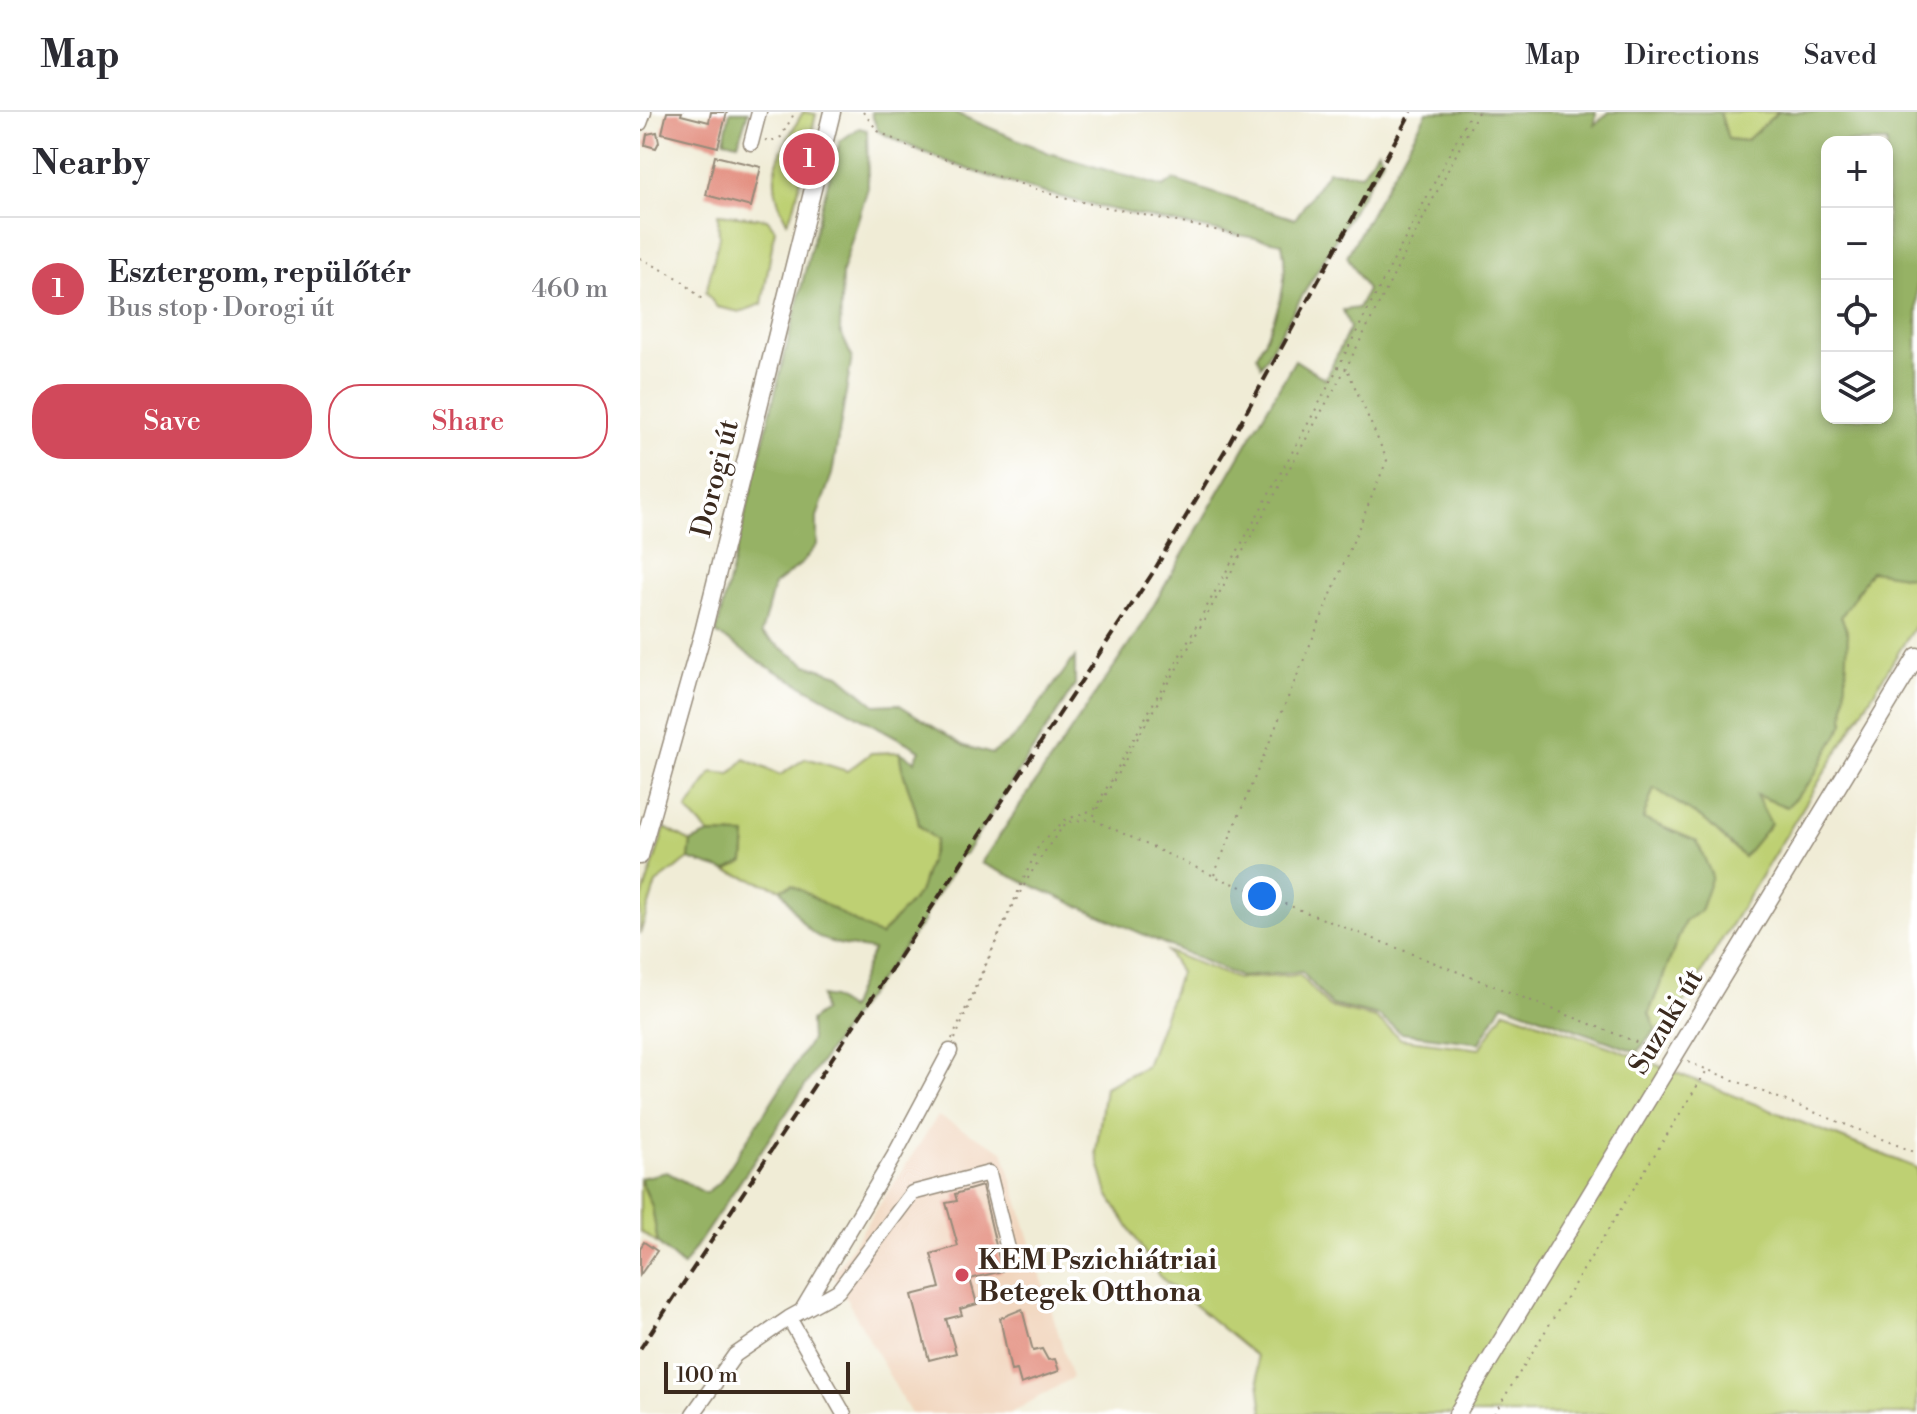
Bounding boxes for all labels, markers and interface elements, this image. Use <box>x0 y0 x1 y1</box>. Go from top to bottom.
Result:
text: Map <box>40 32 120 79</box>
text: Map <box>1525 38 1580 73</box>
text: Directions <box>1624 38 1759 73</box>
text: Saved <box>1803 38 1877 73</box>
pin: 1 <box>783 129 835 189</box>
map controls <box>1821 136 1893 424</box>
button: + <box>1821 136 1893 208</box>
text: Nearby <box>32 143 150 185</box>
button: − <box>1821 208 1893 280</box>
text: Esztergom, repülőtér <box>108 254 411 292</box>
text: 1 <box>52 273 64 305</box>
text: 460 m <box>531 273 608 305</box>
button: locate <box>1821 280 1893 352</box>
text: Bus stop · Dorogi út <box>108 292 335 324</box>
button: layers <box>1821 352 1893 424</box>
button: Save <box>32 384 312 459</box>
button: Share <box>328 384 608 459</box>
street label: Dorogi út <box>684 416 747 541</box>
your location <box>1242 876 1282 916</box>
street label: Suzuki út <box>1621 963 1711 1081</box>
place label: KEM Pszichiátriai Betegek Otthona <box>978 1243 1217 1310</box>
marker: KEM Pszichiátriai Betegek Otthona <box>953 1266 971 1284</box>
scale bar <box>664 1358 850 1394</box>
text: 100 m <box>676 1362 738 1389</box>

